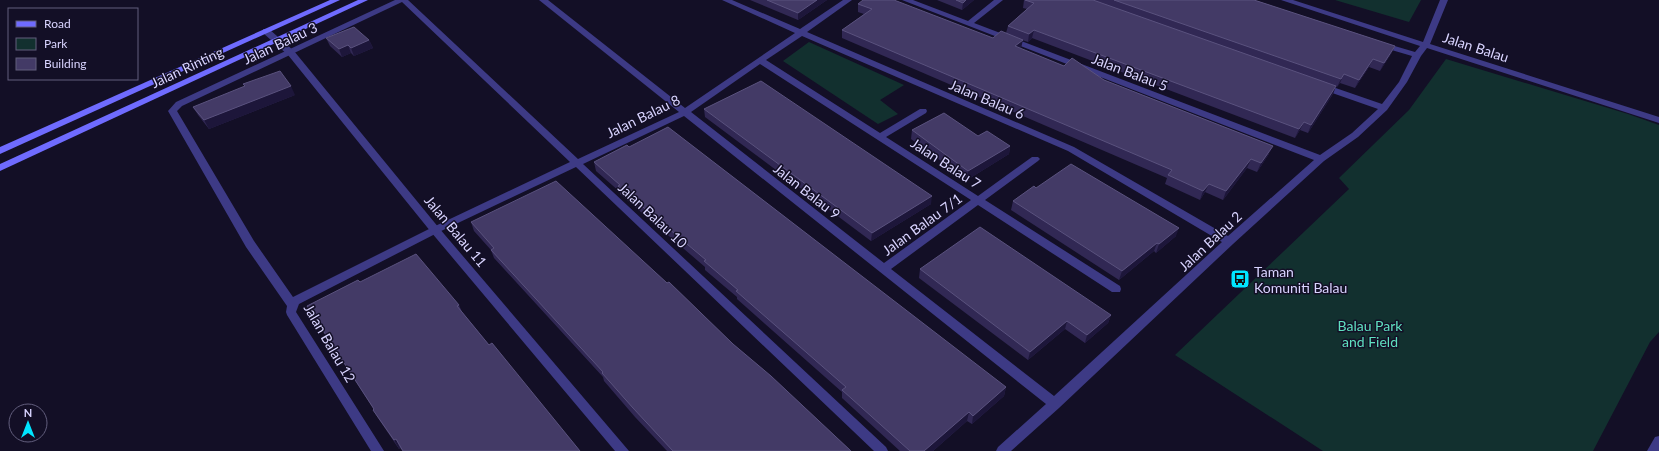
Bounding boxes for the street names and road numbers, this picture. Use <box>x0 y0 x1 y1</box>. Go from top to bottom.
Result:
street label: Jalan Balau 3 <box>240 18 320 68</box>
street label: Jalan Balau <box>1441 28 1511 66</box>
street label: Jalan Rinting <box>148 43 226 91</box>
street label: Jalan Balau 5 <box>1090 50 1170 94</box>
street label: Jalan Balau 6 <box>947 76 1027 122</box>
street label: Jalan Balau 8 <box>603 91 683 141</box>
street label: Jalan Balau 7 <box>908 134 984 192</box>
street label: Jalan Balau 9 <box>770 160 844 222</box>
street label: Jalan Balau 10 <box>615 179 691 251</box>
street label: Jalan Balau 7/1 <box>879 189 965 259</box>
street label: Jalan Balau 11 <box>421 192 491 270</box>
street label: Jalan Balau 2 <box>1175 208 1245 274</box>
street label: Jalan Balau 12 <box>301 301 359 385</box>

